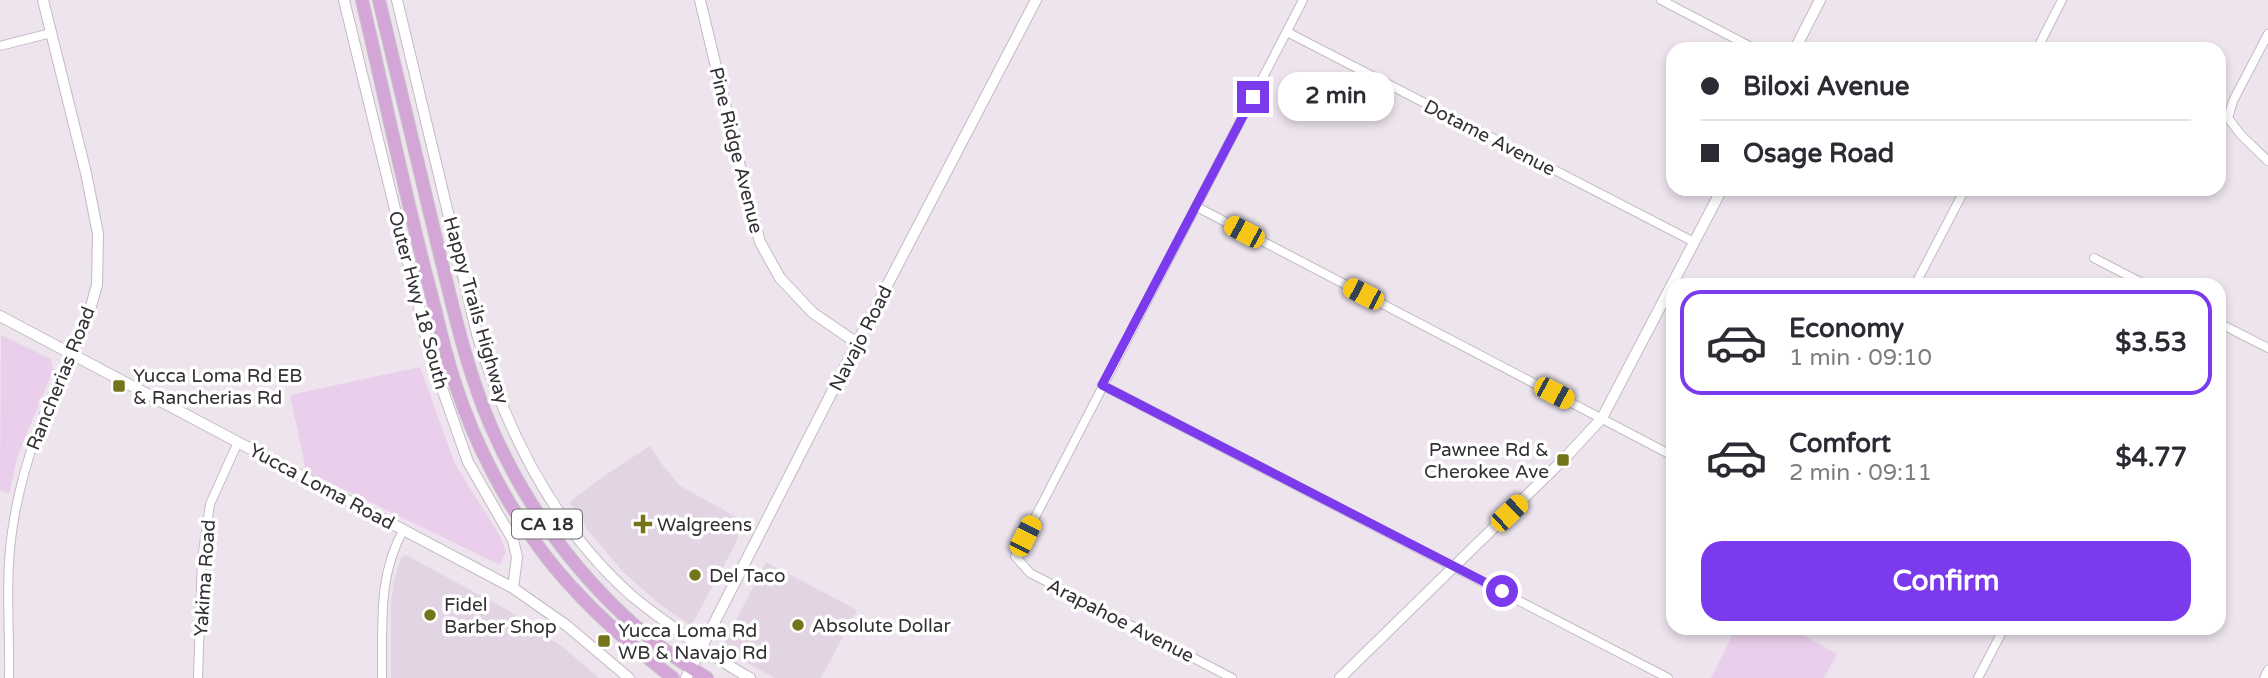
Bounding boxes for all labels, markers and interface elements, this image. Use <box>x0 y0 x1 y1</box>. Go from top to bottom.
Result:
street label: Pine Ridge Avenue <box>705 65 767 236</box>
text: Biloxi Avenue <box>1743 71 1910 102</box>
callout: 2 min <box>1278 72 1393 122</box>
route end <box>1237 81 1269 113</box>
text: 2 min <box>1305 82 1367 110</box>
street label: Dotame Avenue <box>1420 95 1559 180</box>
text: Osage Road <box>1743 138 1894 169</box>
street label: Outer Hwy 18 South <box>384 209 452 392</box>
car <box>1221 213 1268 251</box>
street label: Happy Trails Highway <box>439 214 513 406</box>
car <box>1340 275 1387 313</box>
street label: Navajo Road <box>825 282 897 395</box>
street label: Rancherias Road <box>22 303 100 453</box>
icon: car <box>1705 311 1768 374</box>
text: Economy <box>1789 313 1904 344</box>
text: $3.53 <box>2115 327 2187 358</box>
text: 1 min · 09:10 <box>1789 344 1932 372</box>
place label: Yucca Loma Rd EB & Rancherias Rd <box>133 365 303 409</box>
car <box>1531 374 1578 412</box>
marker: Yucca Loma Rd EB & Rancherias Rd <box>111 378 127 394</box>
icon: car <box>1705 426 1768 489</box>
text: Comfort <box>1789 428 1891 459</box>
street label: Yucca Loma Road <box>245 439 398 535</box>
place label: Pawnee Rd & Cherokee Ave <box>1424 439 1549 483</box>
text: $4.77 <box>2115 442 2187 473</box>
marker: Pawnee Rd & Cherokee Ave <box>1555 452 1571 468</box>
text: 2 min · 09:11 <box>1789 459 1932 487</box>
car <box>1487 491 1532 535</box>
road number: CA 18 <box>512 510 582 538</box>
car <box>1007 513 1044 559</box>
place label: Walgreens <box>657 514 752 536</box>
marker: Walgreens <box>635 516 651 532</box>
street label: Yakima Road <box>190 519 220 637</box>
button: Confirm <box>1701 541 2191 621</box>
place label: Del Taco <box>709 565 786 587</box>
marker: Del Taco <box>687 567 703 583</box>
street label: Arapahoe Avenue <box>1044 574 1197 667</box>
route start <box>1486 575 1518 607</box>
place label: Fidel Barber Shop <box>444 594 557 638</box>
marker: Fidel Barber Shop <box>422 607 438 623</box>
place label: Absolute Dollar <box>812 615 951 637</box>
marker: Absolute Dollar <box>790 617 806 633</box>
place label: Yucca Loma Rd WB & Navajo Rd <box>618 620 767 664</box>
marker: Yucca Loma Rd WB & Navajo Rd <box>596 633 612 649</box>

